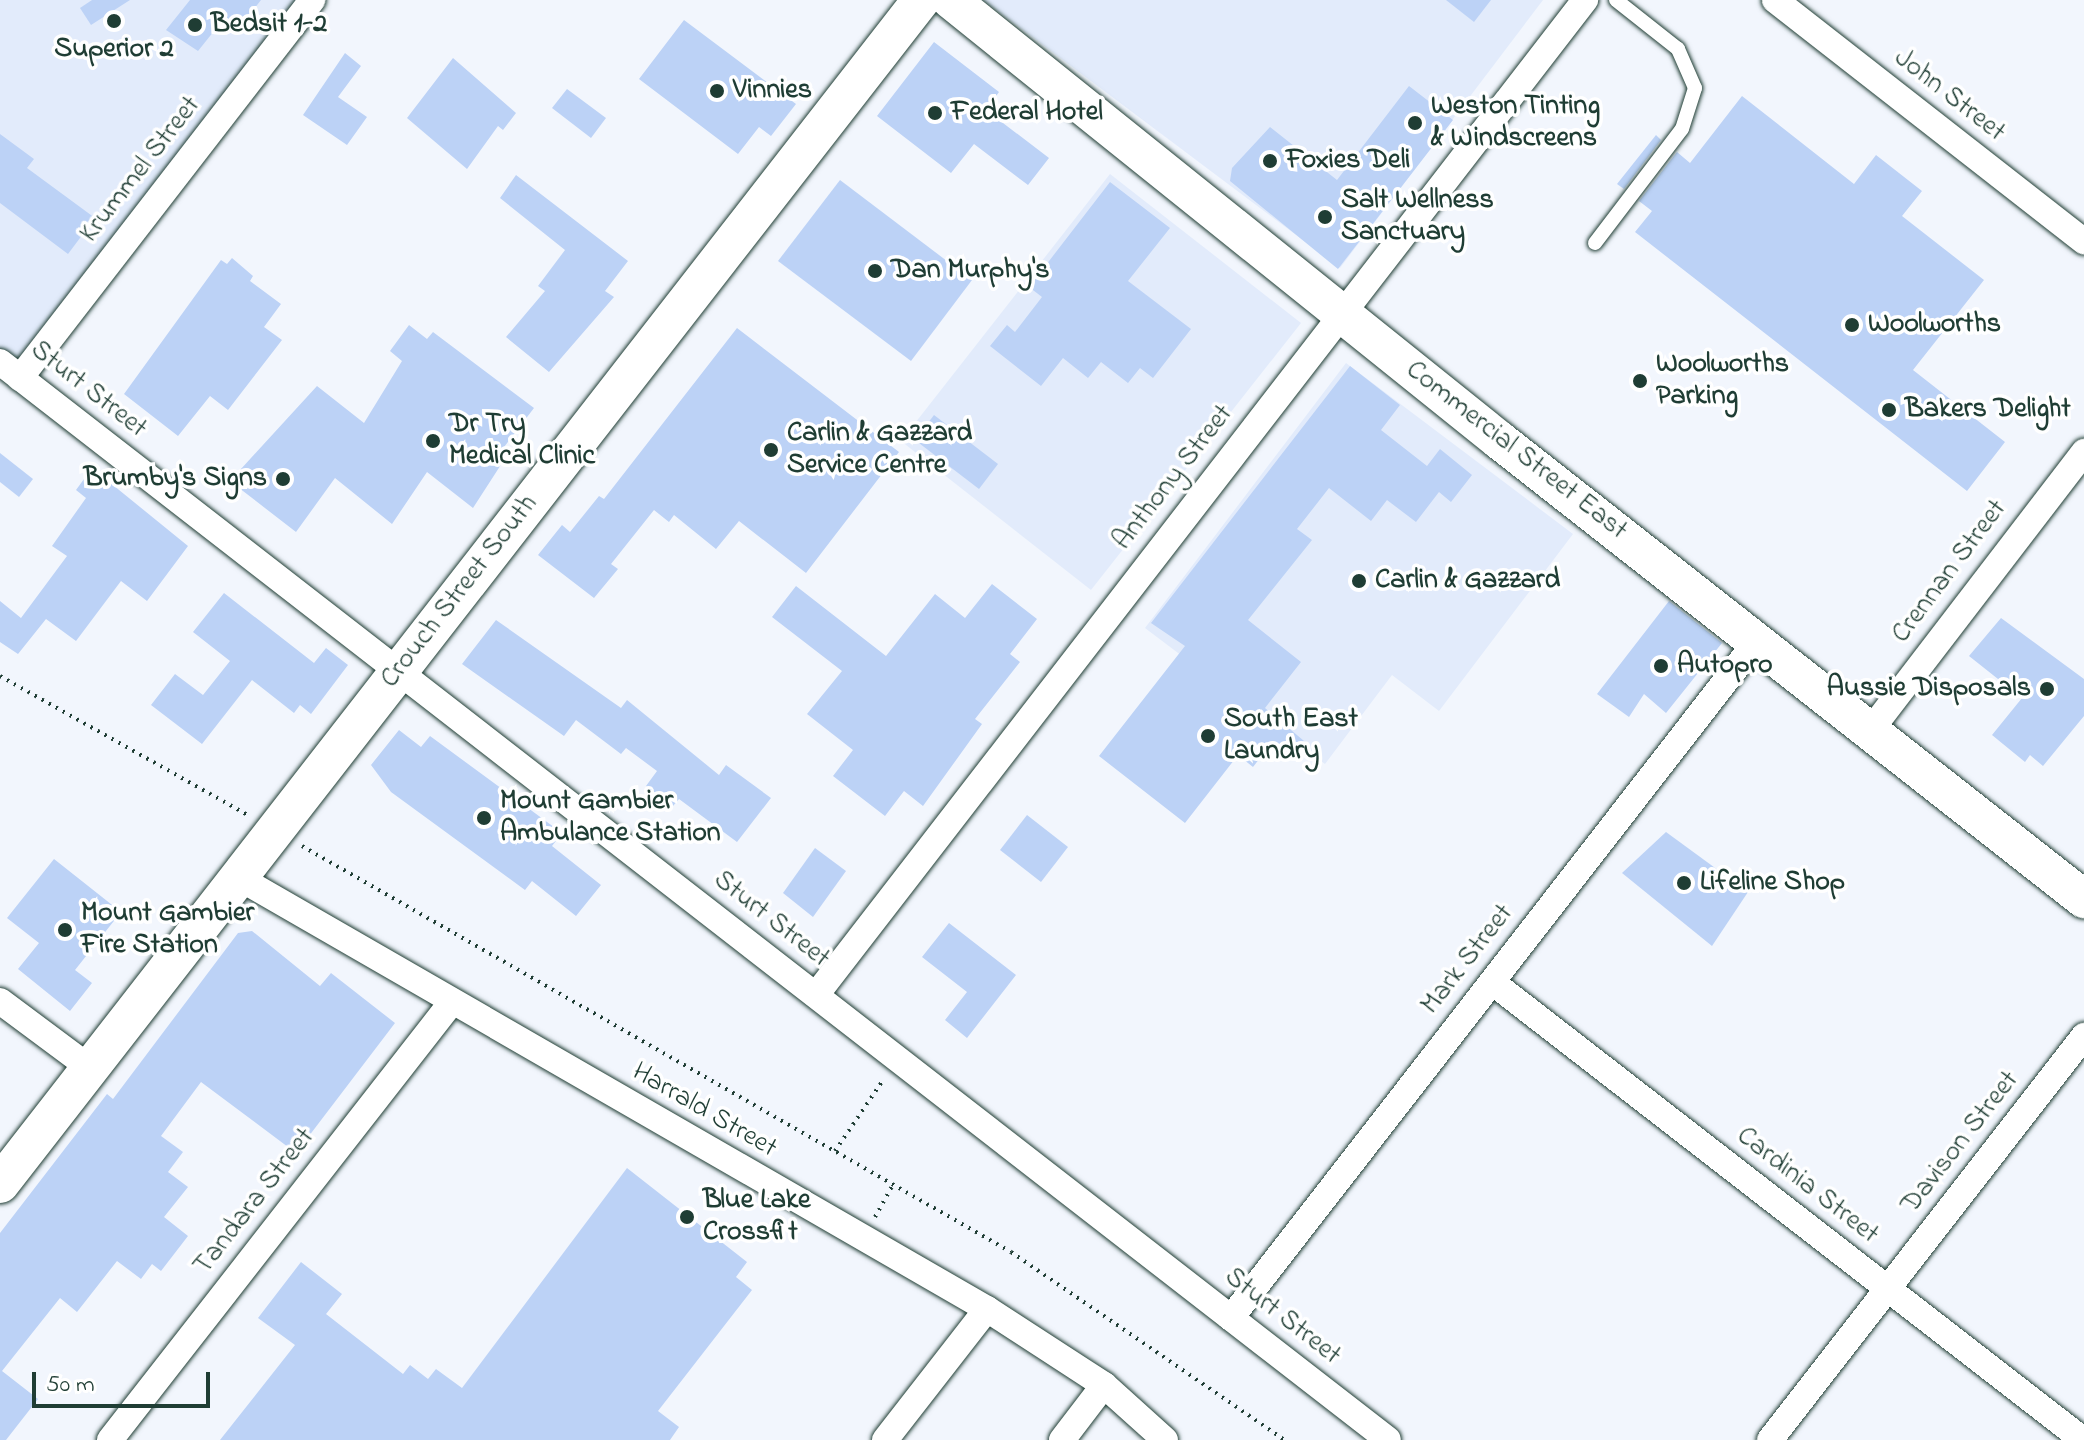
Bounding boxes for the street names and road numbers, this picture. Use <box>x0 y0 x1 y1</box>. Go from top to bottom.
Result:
street label: John Street <box>1887 42 2011 150</box>
street label: Krummel Street <box>73 90 209 250</box>
street label: Sturt Street <box>23 334 153 446</box>
street label: Commercial Street East <box>1398 354 1634 548</box>
street label: Anthony Street <box>1107 399 1241 557</box>
street label: Crouch Street South <box>374 489 546 695</box>
street label: Crennan Street <box>1885 494 2015 650</box>
street label: Sturt Street <box>706 864 836 976</box>
street label: Mark Street <box>1415 898 1521 1022</box>
street label: Harrald Street <box>626 1056 782 1166</box>
street label: Davison Street <box>1895 1065 2027 1221</box>
street label: Cardinia Street <box>1729 1120 1885 1252</box>
street label: Tandara Street <box>187 1122 323 1282</box>
street label: Sturt Street <box>1217 1261 1347 1373</box>

